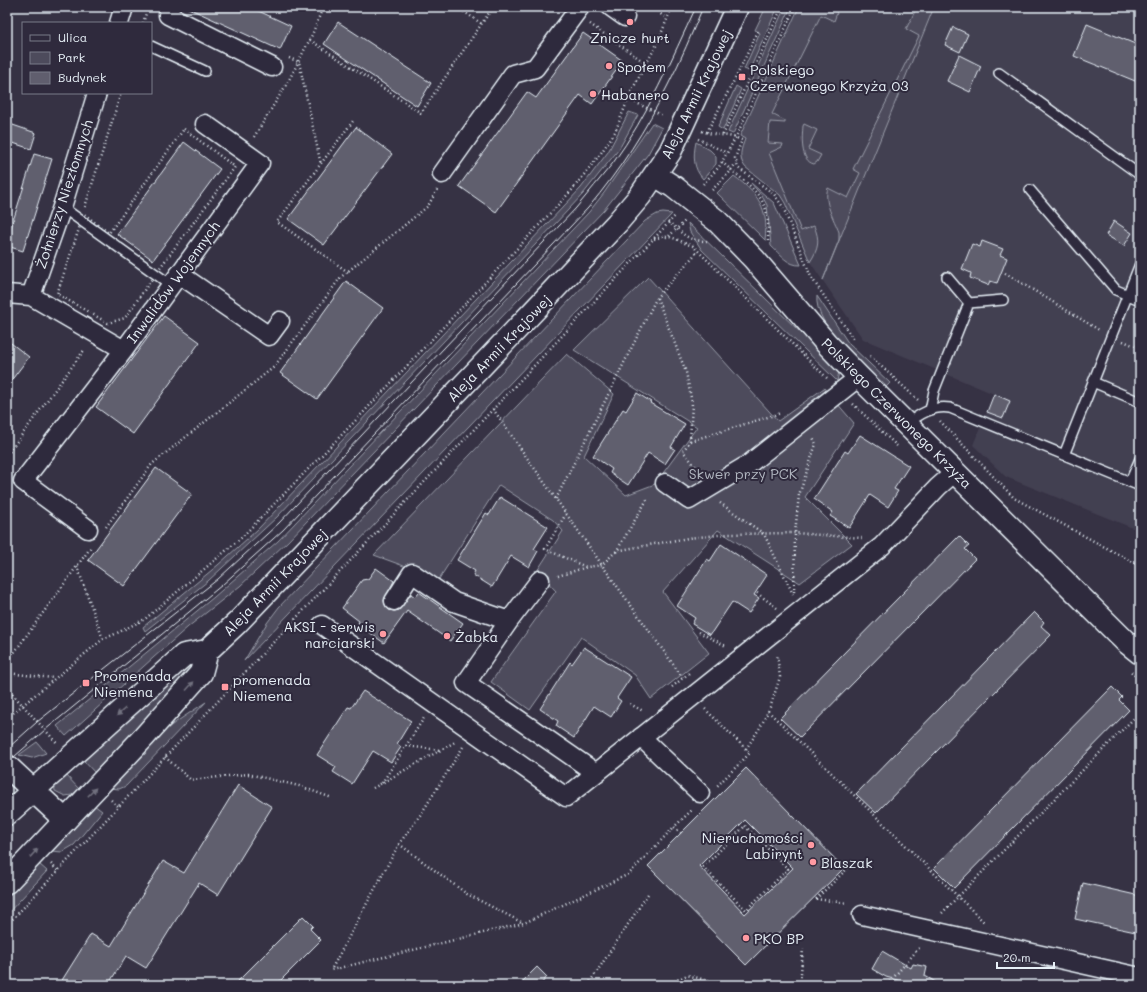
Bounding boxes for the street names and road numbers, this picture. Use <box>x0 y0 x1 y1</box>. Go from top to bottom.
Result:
street label: Aleja Armii Krajowej <box>656 26 736 162</box>
street label: Żołnierzy Niezłomnych <box>31 117 97 271</box>
street label: Inwalidów Wojennych <box>122 217 224 347</box>
street label: Aleja Armii Krajowej <box>443 290 555 406</box>
street label: Polskiego Czerwonego Krzyża <box>818 334 976 492</box>
street label: Aleja Armii Krajowej <box>219 524 331 640</box>

